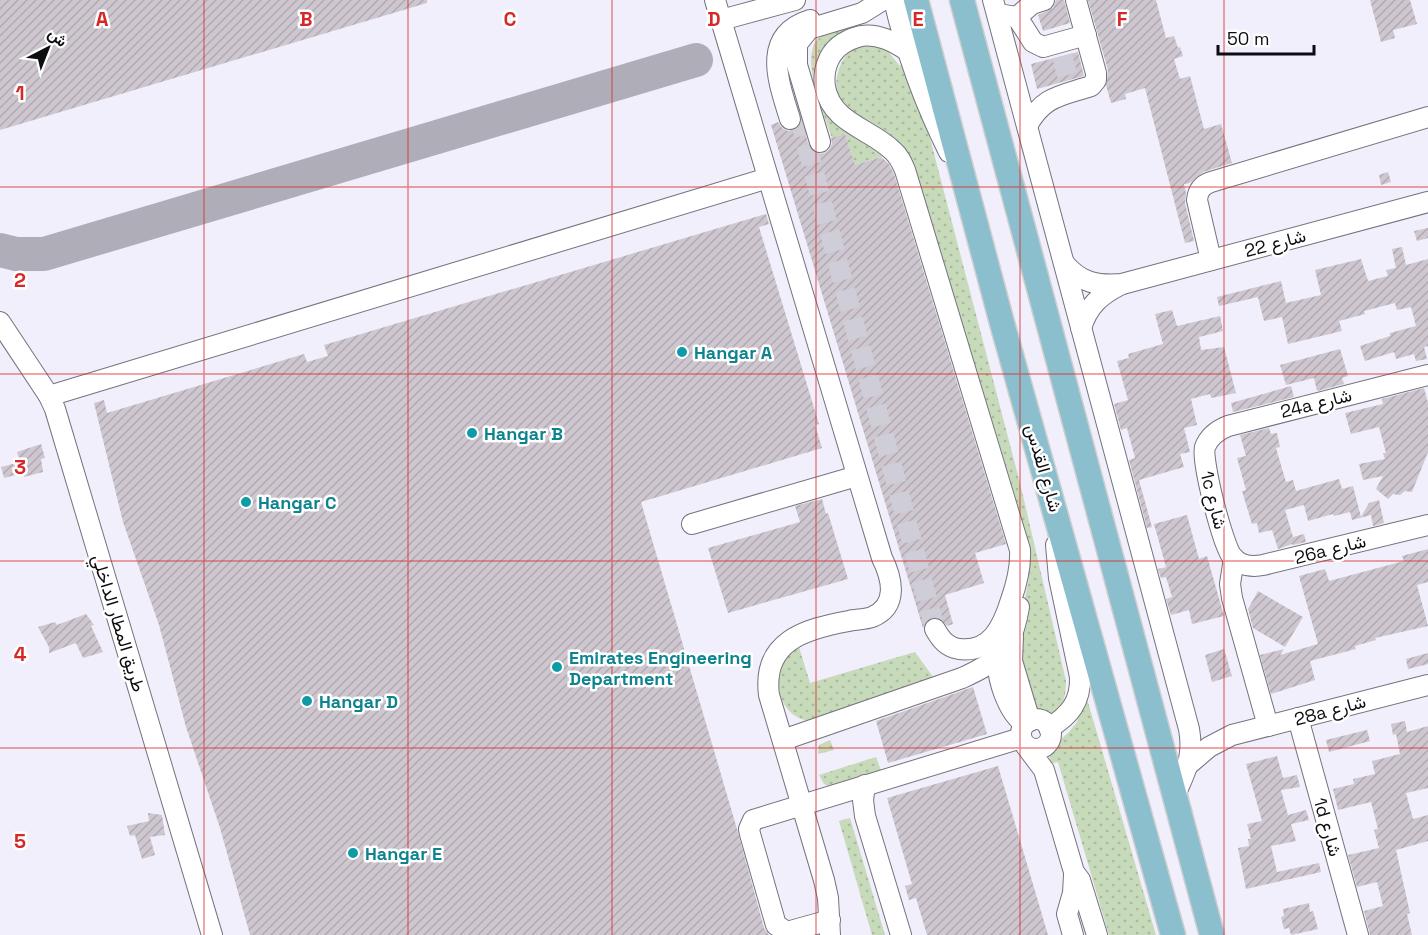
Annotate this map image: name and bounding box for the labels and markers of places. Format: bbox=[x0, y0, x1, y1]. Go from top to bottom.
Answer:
place label: Hangar A bbox=[694, 341, 773, 364]
marker: Hangar A bbox=[675, 345, 689, 359]
place label: Hangar B bbox=[484, 422, 563, 445]
marker: Hangar B bbox=[465, 426, 479, 440]
place label: Hangar C bbox=[258, 491, 336, 514]
marker: Hangar C bbox=[239, 495, 253, 509]
place label: Emirates Engineering Department bbox=[569, 646, 752, 690]
marker: Emirates Engineering Department bbox=[550, 660, 564, 674]
place label: Hangar D bbox=[319, 690, 398, 713]
marker: Hangar D bbox=[300, 694, 314, 708]
place label: Hangar E bbox=[365, 842, 442, 865]
marker: Hangar E bbox=[346, 846, 360, 860]

